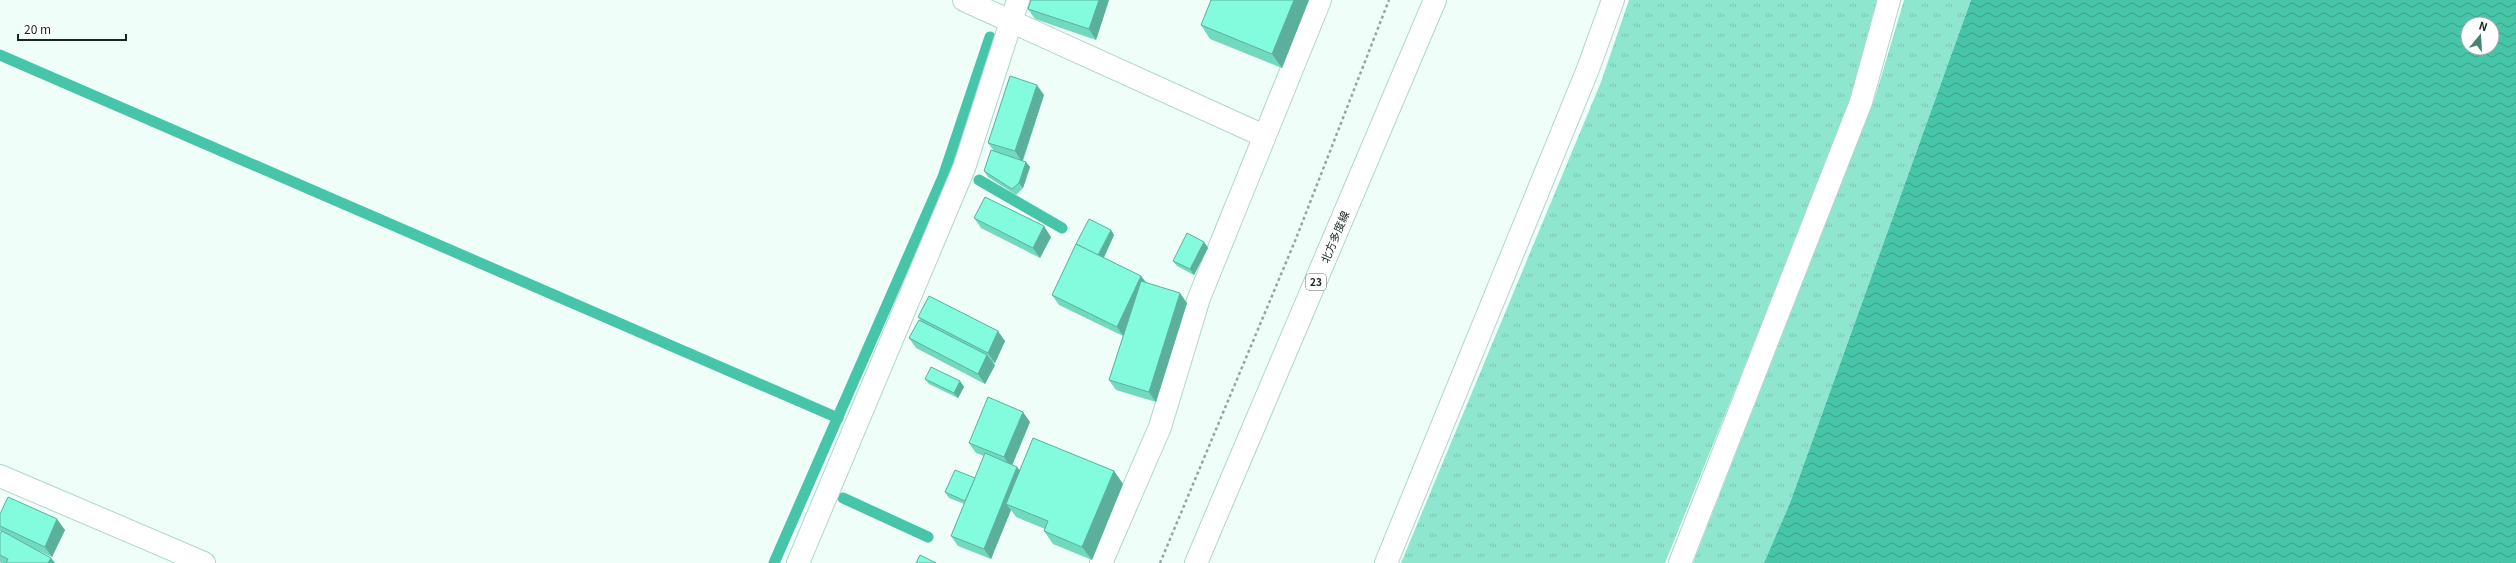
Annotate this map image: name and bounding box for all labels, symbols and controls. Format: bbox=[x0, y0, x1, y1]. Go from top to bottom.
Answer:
scale bar bbox=[18, 16, 126, 42]
north arrow bbox=[2460, 16, 2500, 56]
text: N bbox=[2477, 17, 2490, 34]
text: 20 m bbox=[24, 20, 51, 37]
street label: 北方多度線 bbox=[1316, 208, 1352, 265]
road number: 23 bbox=[1306, 274, 1326, 290]

